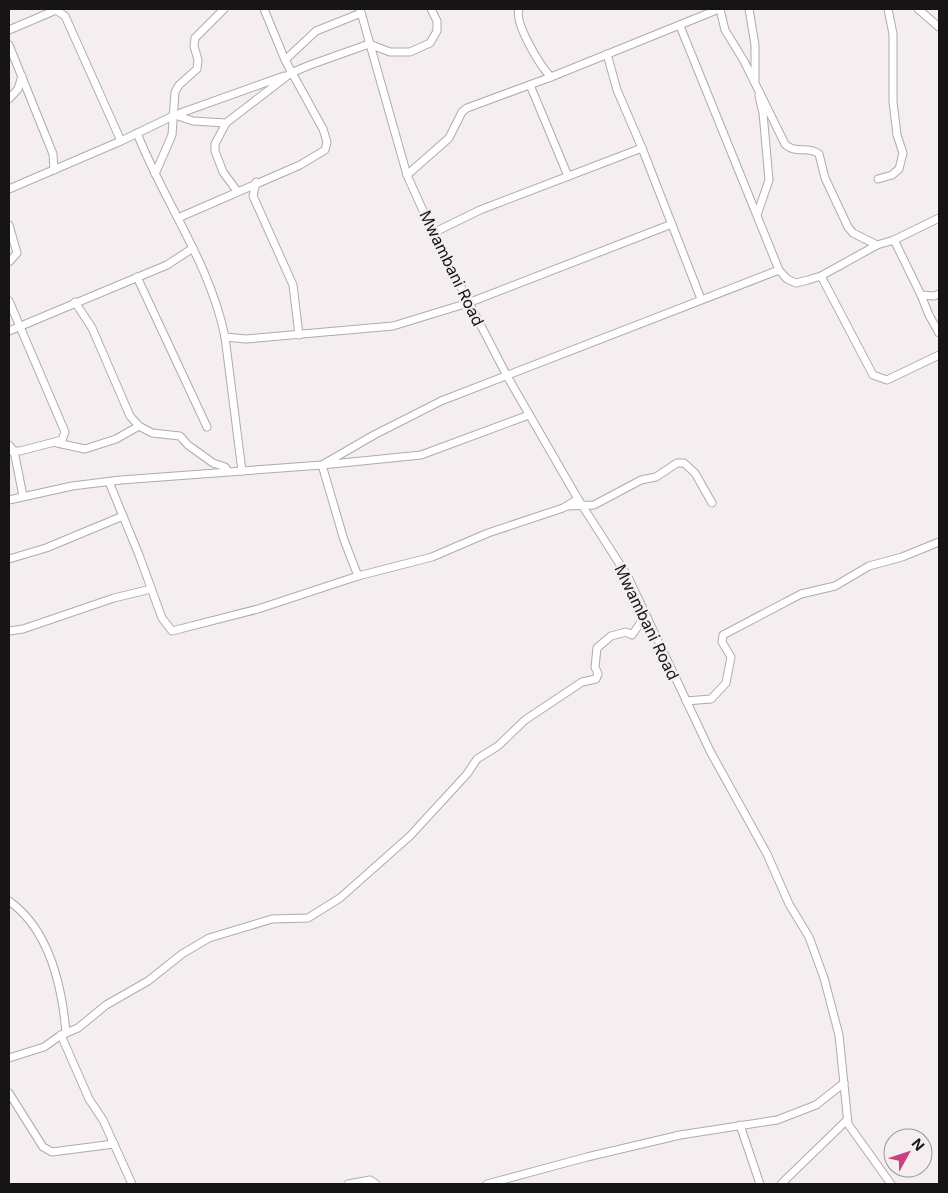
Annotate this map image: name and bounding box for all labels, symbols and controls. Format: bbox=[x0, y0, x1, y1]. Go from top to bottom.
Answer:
street label: Mwambani Road bbox=[415, 207, 489, 329]
street label: Mwambani Road bbox=[610, 561, 684, 683]
north arrow bbox=[883, 1128, 933, 1178]
text: N bbox=[908, 1135, 928, 1154]

